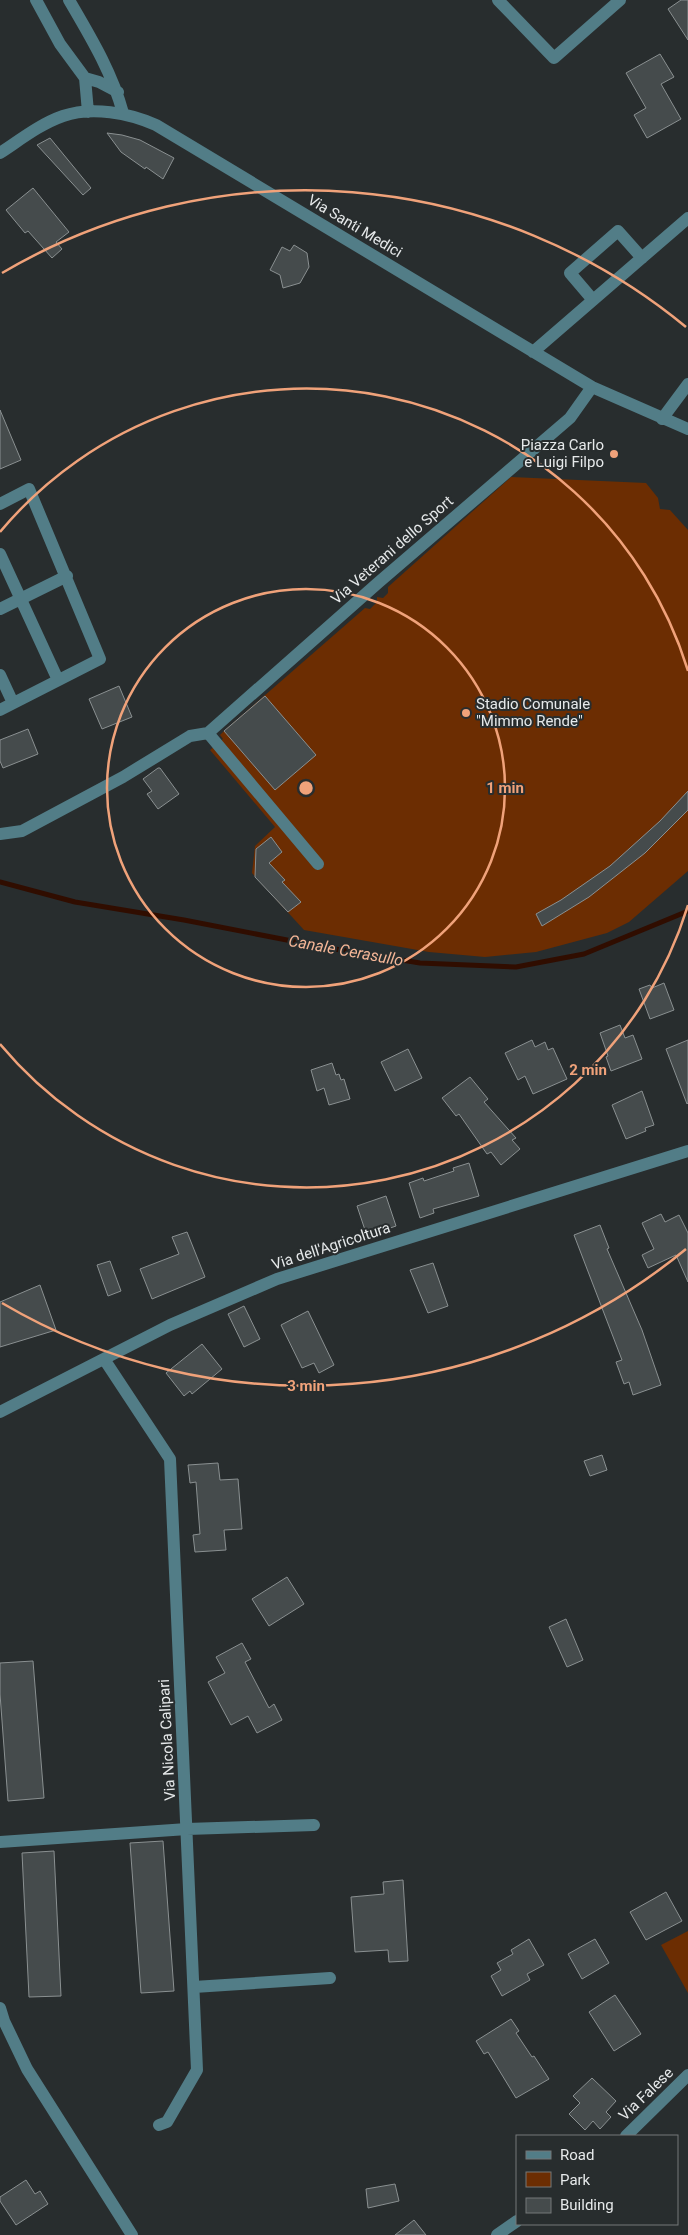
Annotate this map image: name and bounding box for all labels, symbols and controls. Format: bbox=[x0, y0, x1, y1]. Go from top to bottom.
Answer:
street label: Via Santi Medici bbox=[304, 191, 406, 261]
place label: Piazza Carlo e Luigi Filpo bbox=[521, 436, 604, 471]
marker: Piazza Carlo e Luigi Filpo bbox=[608, 448, 620, 460]
street label: Via Veterani dello Sport bbox=[327, 492, 457, 608]
place label: Stadio Comunale "Mimmo Rende" bbox=[476, 695, 590, 730]
marker: Stadio Comunale "Mimmo Rende" bbox=[460, 707, 472, 719]
centre of rings bbox=[297, 779, 315, 797]
text: 1 min bbox=[486, 779, 524, 797]
water label: Canale Cerasullo bbox=[287, 931, 405, 970]
text: 2 min bbox=[569, 1061, 607, 1079]
street label: Via dell'Agricoltura bbox=[269, 1218, 393, 1274]
text: 3 min bbox=[287, 1377, 325, 1395]
street label: Via Nicola Calipari bbox=[155, 1679, 179, 1801]
street label: Via Falese bbox=[615, 2064, 677, 2124]
legend bbox=[516, 2135, 678, 2225]
text: Road bbox=[560, 2146, 594, 2164]
text: Park bbox=[560, 2171, 591, 2189]
text: Building bbox=[560, 2196, 614, 2214]

